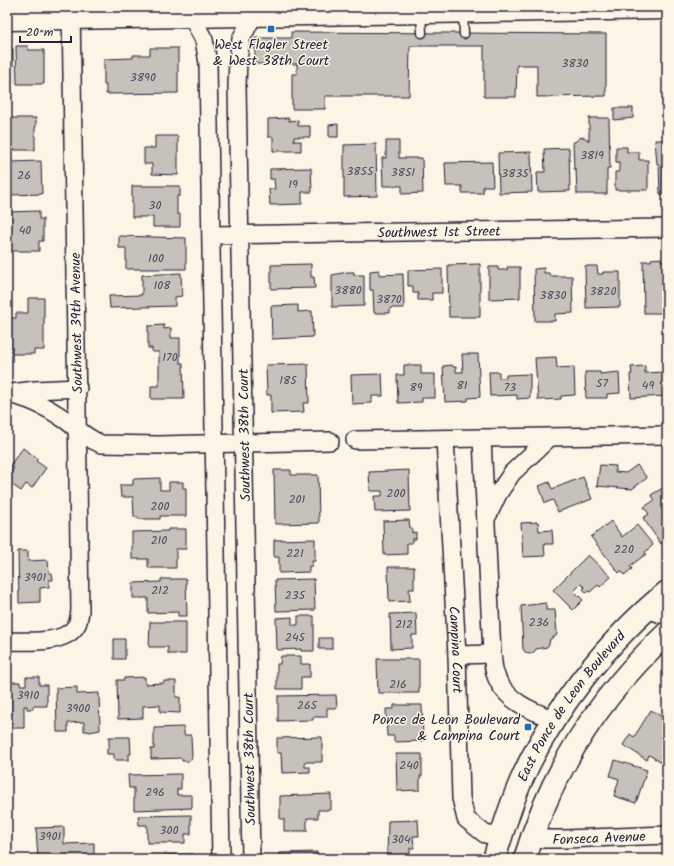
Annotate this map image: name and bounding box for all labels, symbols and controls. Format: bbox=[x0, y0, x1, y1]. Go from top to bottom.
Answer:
scale bar bbox=[20, 18, 71, 44]
text: 20 m bbox=[26, 23, 54, 42]
marker: West Flagler Street & West 38th Court bbox=[266, 24, 276, 34]
place label: West Flagler Street & West 38th Court bbox=[213, 34, 330, 72]
house number: 3830 bbox=[562, 54, 588, 73]
house number: 3890 bbox=[130, 68, 156, 87]
house number: 3819 bbox=[580, 146, 604, 165]
house number: 3855 bbox=[347, 162, 375, 181]
house number: 3851 bbox=[391, 163, 415, 182]
house number: 3835 bbox=[501, 164, 530, 183]
house number: 26 bbox=[17, 166, 31, 185]
house number: 19 bbox=[288, 175, 298, 194]
house number: 30 bbox=[149, 196, 161, 215]
house number: 40 bbox=[19, 221, 31, 240]
street label: Southwest 1st Street bbox=[377, 221, 501, 244]
house number: 100 bbox=[148, 249, 164, 268]
street label: Southwest 39th Avenue bbox=[65, 252, 89, 394]
house number: 108 bbox=[154, 276, 171, 295]
house number: 3880 bbox=[334, 281, 362, 300]
house number: 3820 bbox=[589, 282, 617, 301]
house number: 3830 bbox=[540, 286, 566, 305]
house number: 3870 bbox=[376, 290, 402, 309]
house number: 170 bbox=[162, 348, 178, 367]
street label: Southwest 38th Court bbox=[233, 368, 257, 501]
house number: 185 bbox=[279, 371, 298, 390]
house number: 57 bbox=[596, 374, 608, 393]
house number: 81 bbox=[457, 376, 468, 395]
house number: 49 bbox=[642, 376, 654, 395]
house number: 89 bbox=[409, 378, 423, 397]
house number: 73 bbox=[504, 378, 516, 397]
house number: 200 bbox=[387, 484, 405, 503]
house number: 201 bbox=[289, 490, 306, 509]
house number: 200 bbox=[151, 497, 169, 516]
house number: 210 bbox=[151, 531, 167, 550]
house number: 220 bbox=[614, 540, 634, 559]
house number: 221 bbox=[286, 544, 304, 563]
house number: 3901 bbox=[24, 568, 46, 587]
house number: 212 bbox=[151, 581, 169, 600]
house number: 235 bbox=[285, 586, 307, 605]
street label: Campina Court bbox=[442, 606, 468, 694]
house number: 236 bbox=[529, 613, 549, 632]
house number: 212 bbox=[395, 615, 413, 634]
street label: East Ponce de Leon Boulevard bbox=[512, 625, 632, 785]
house number: 245 bbox=[285, 628, 307, 647]
house number: 216 bbox=[389, 675, 407, 694]
house number: 3910 bbox=[17, 686, 39, 705]
street label: Southwest 38th Court bbox=[238, 692, 262, 825]
house number: 265 bbox=[297, 696, 319, 715]
house number: 3900 bbox=[66, 699, 90, 718]
place label: Ponce de Leon Boulevard & Campina Court bbox=[372, 709, 521, 747]
marker: Ponce de Leon Boulevard & Campina Court bbox=[523, 722, 533, 732]
house number: 240 bbox=[399, 756, 419, 775]
house number: 296 bbox=[145, 783, 165, 802]
house number: 300 bbox=[160, 821, 178, 840]
street label: Fonseca Avenue bbox=[552, 826, 647, 851]
house number: 3901 bbox=[39, 827, 61, 846]
house number: 304 bbox=[391, 830, 411, 849]

